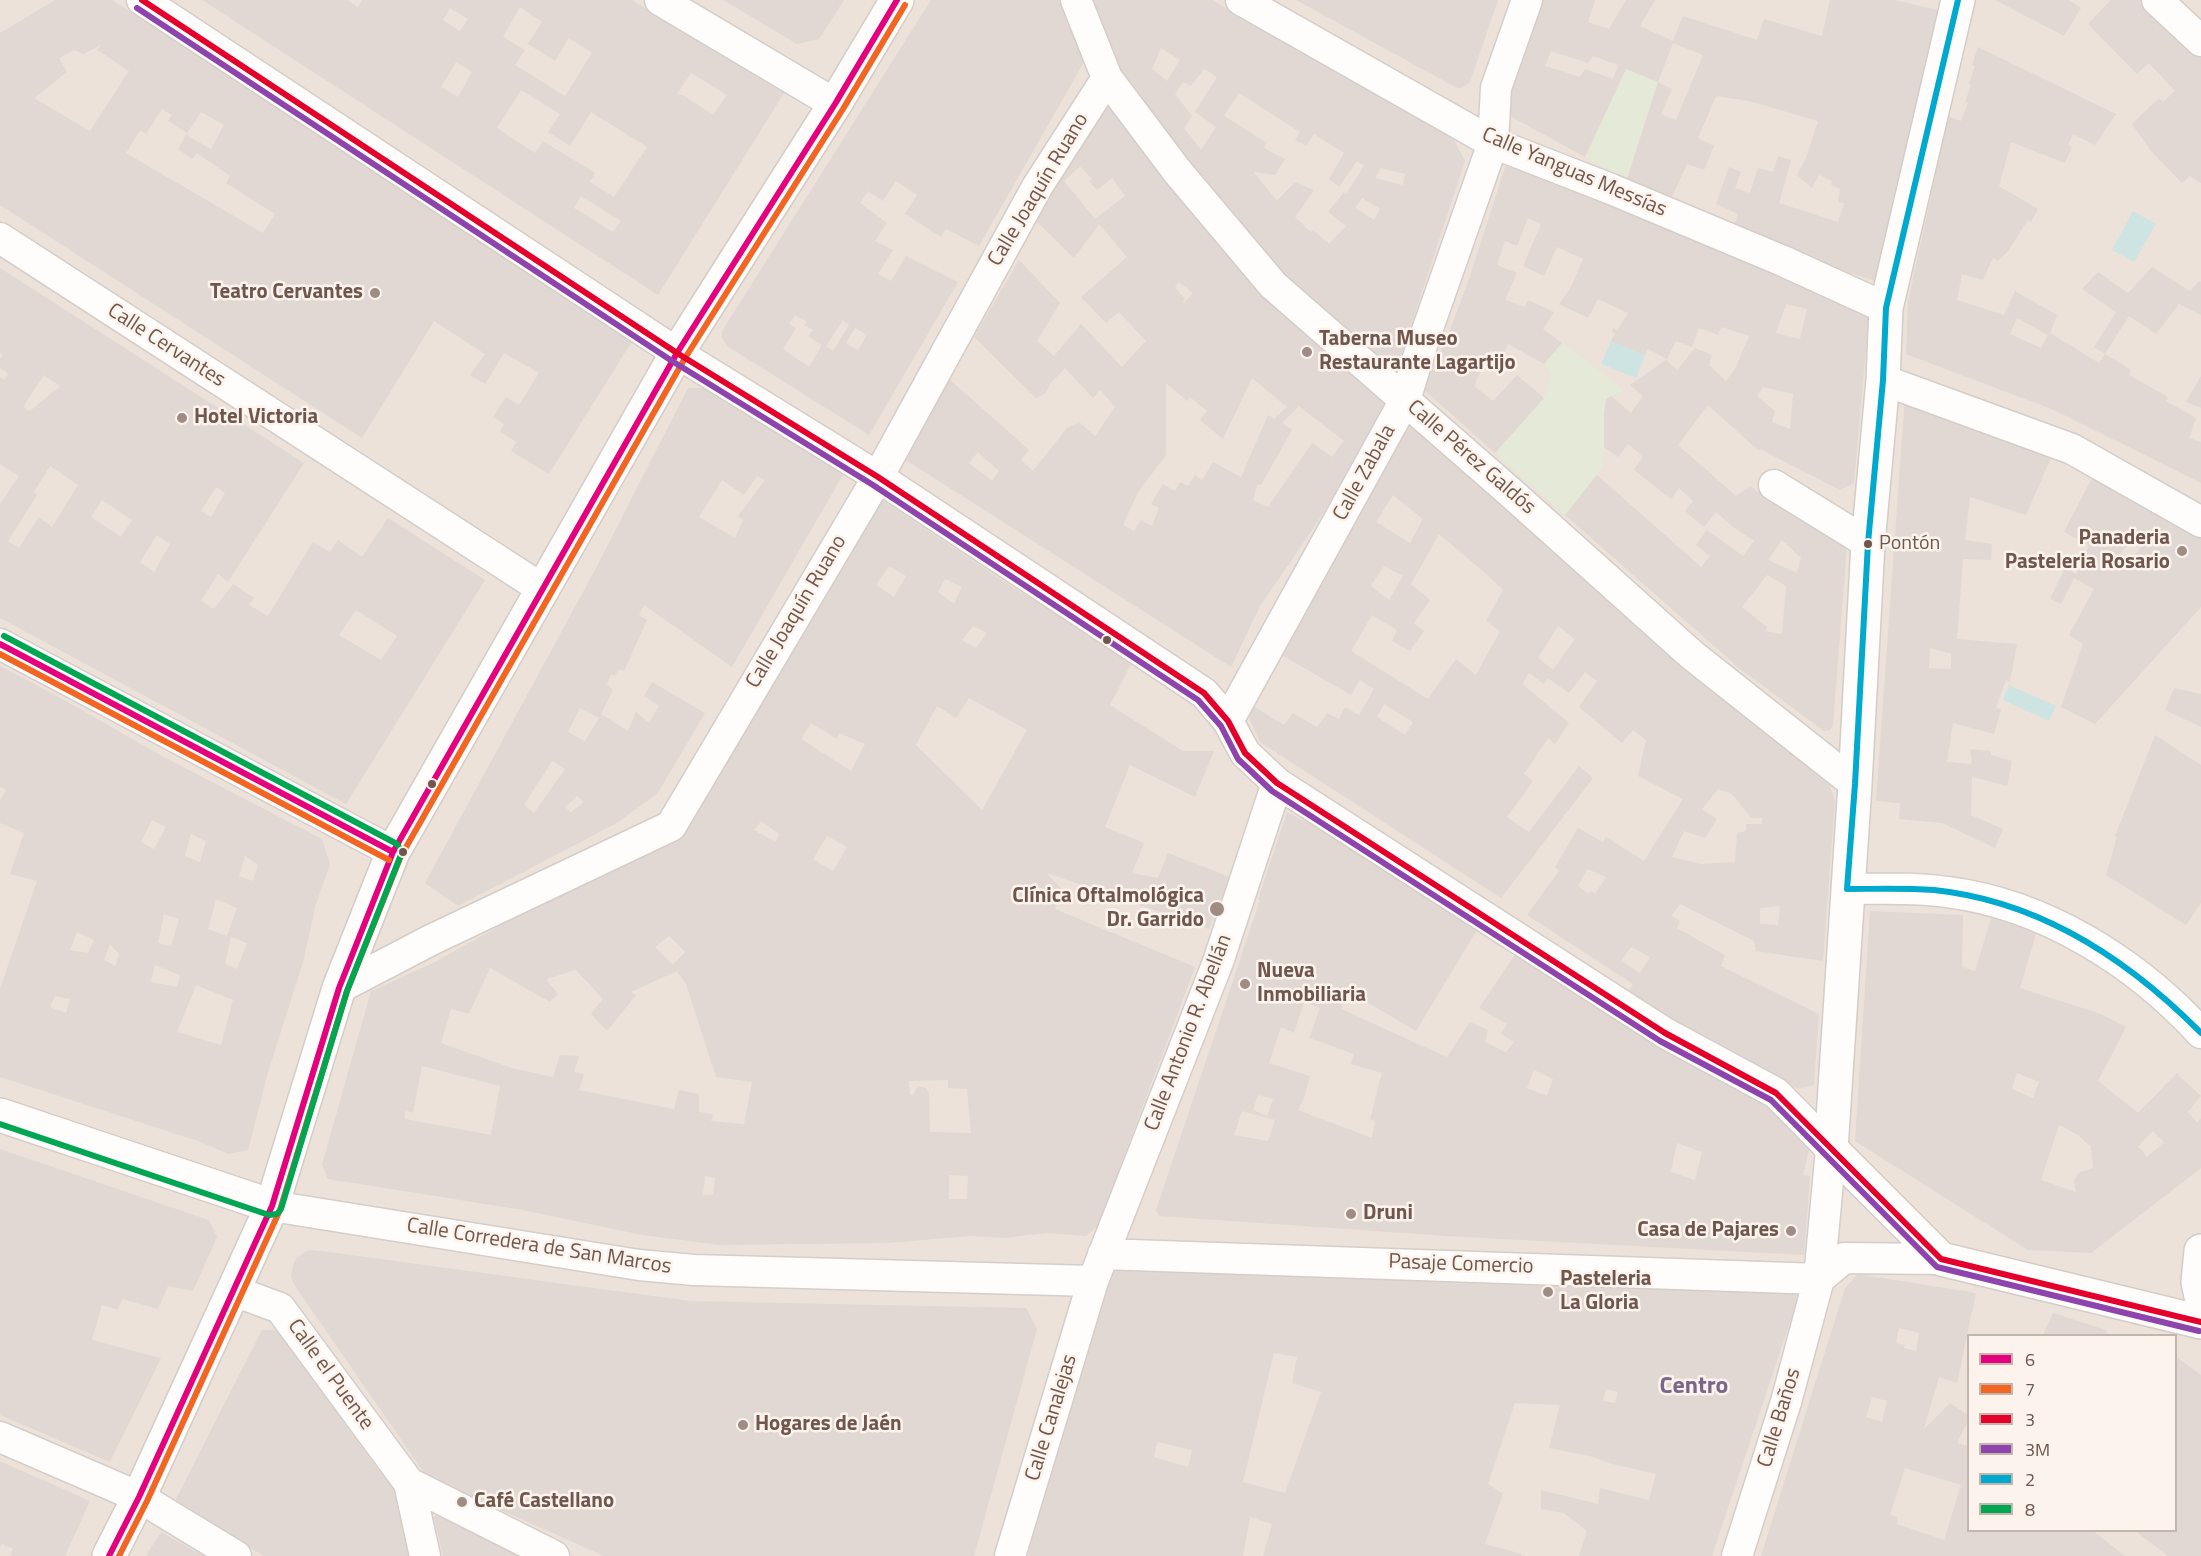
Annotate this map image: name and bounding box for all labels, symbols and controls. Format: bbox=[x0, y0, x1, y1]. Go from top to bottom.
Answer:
street label: Calle Joaquín Ruano bbox=[983, 109, 1095, 271]
street label: Calle Yanguas Messías bbox=[1478, 123, 1670, 223]
place label: Teatro Cervantes bbox=[210, 280, 363, 306]
marker: Teatro Cervantes bbox=[368, 286, 382, 300]
street label: Calle Cervantes bbox=[102, 299, 230, 393]
place label: Taberna Museo Restaurante Lagartijo bbox=[1319, 327, 1516, 377]
marker: Taberna Museo Restaurante Lagartijo bbox=[1300, 345, 1314, 359]
street label: Calle Pérez Galdós bbox=[1402, 395, 1540, 521]
place label: Hotel Victoria bbox=[194, 405, 318, 431]
marker: Hotel Victoria bbox=[175, 411, 189, 425]
street label: Calle Zabala bbox=[1328, 421, 1402, 525]
place label: Panaderia Pasteleria Rosario bbox=[2005, 526, 2170, 576]
street label: Calle Joaquín Ruano bbox=[741, 531, 853, 693]
place label: Pontón bbox=[1879, 532, 1940, 556]
marker: Pontón bbox=[1862, 538, 1874, 550]
marker: Panaderia Pasteleria Rosario bbox=[2175, 544, 2189, 558]
unlabelled marker bbox=[1101, 634, 1113, 646]
unlabelled marker bbox=[426, 778, 438, 790]
unlabelled marker bbox=[397, 846, 409, 858]
place label: Clínica Oftalmológica Dr. Garrido bbox=[1012, 884, 1204, 934]
marker: Clínica Oftalmológica Dr. Garrido bbox=[1208, 900, 1226, 918]
street label: Calle Antonio R. Abellán bbox=[1140, 931, 1238, 1135]
place label: Nueva Inmobiliaria bbox=[1257, 959, 1366, 1009]
marker: Nueva Inmobiliaria bbox=[1238, 977, 1252, 991]
place label: Druni bbox=[1363, 1201, 1413, 1227]
marker: Druni bbox=[1344, 1207, 1358, 1221]
street label: Calle Corredera de San Marcos bbox=[405, 1214, 673, 1280]
place label: Casa de Pajares bbox=[1637, 1218, 1779, 1244]
marker: Casa de Pajares bbox=[1784, 1224, 1798, 1238]
street label: Pasaje Comercio bbox=[1388, 1250, 1534, 1280]
place label: Pasteleria La Gloria bbox=[1560, 1267, 1652, 1317]
marker: Pasteleria La Gloria bbox=[1541, 1285, 1555, 1299]
street label: Calle el Puente bbox=[281, 1315, 379, 1435]
legend bbox=[1967, 1334, 2177, 1532]
text: 6 bbox=[2025, 1346, 2035, 1373]
street label: Calle Canalejas bbox=[1021, 1352, 1083, 1484]
street label: Calle Baños bbox=[1753, 1365, 1807, 1471]
district label: Centro bbox=[1660, 1373, 1728, 1401]
text: 7 bbox=[2025, 1376, 2035, 1403]
text: 3 bbox=[2025, 1406, 2035, 1433]
place label: Hogares de Jaén bbox=[755, 1412, 902, 1438]
marker: Hogares de Jaén bbox=[736, 1418, 750, 1432]
text: 3M bbox=[2025, 1436, 2050, 1463]
text: 2 bbox=[2025, 1466, 2035, 1493]
place label: Café Castellano bbox=[474, 1489, 614, 1515]
marker: Café Castellano bbox=[455, 1495, 469, 1509]
text: 8 bbox=[2025, 1496, 2035, 1523]

